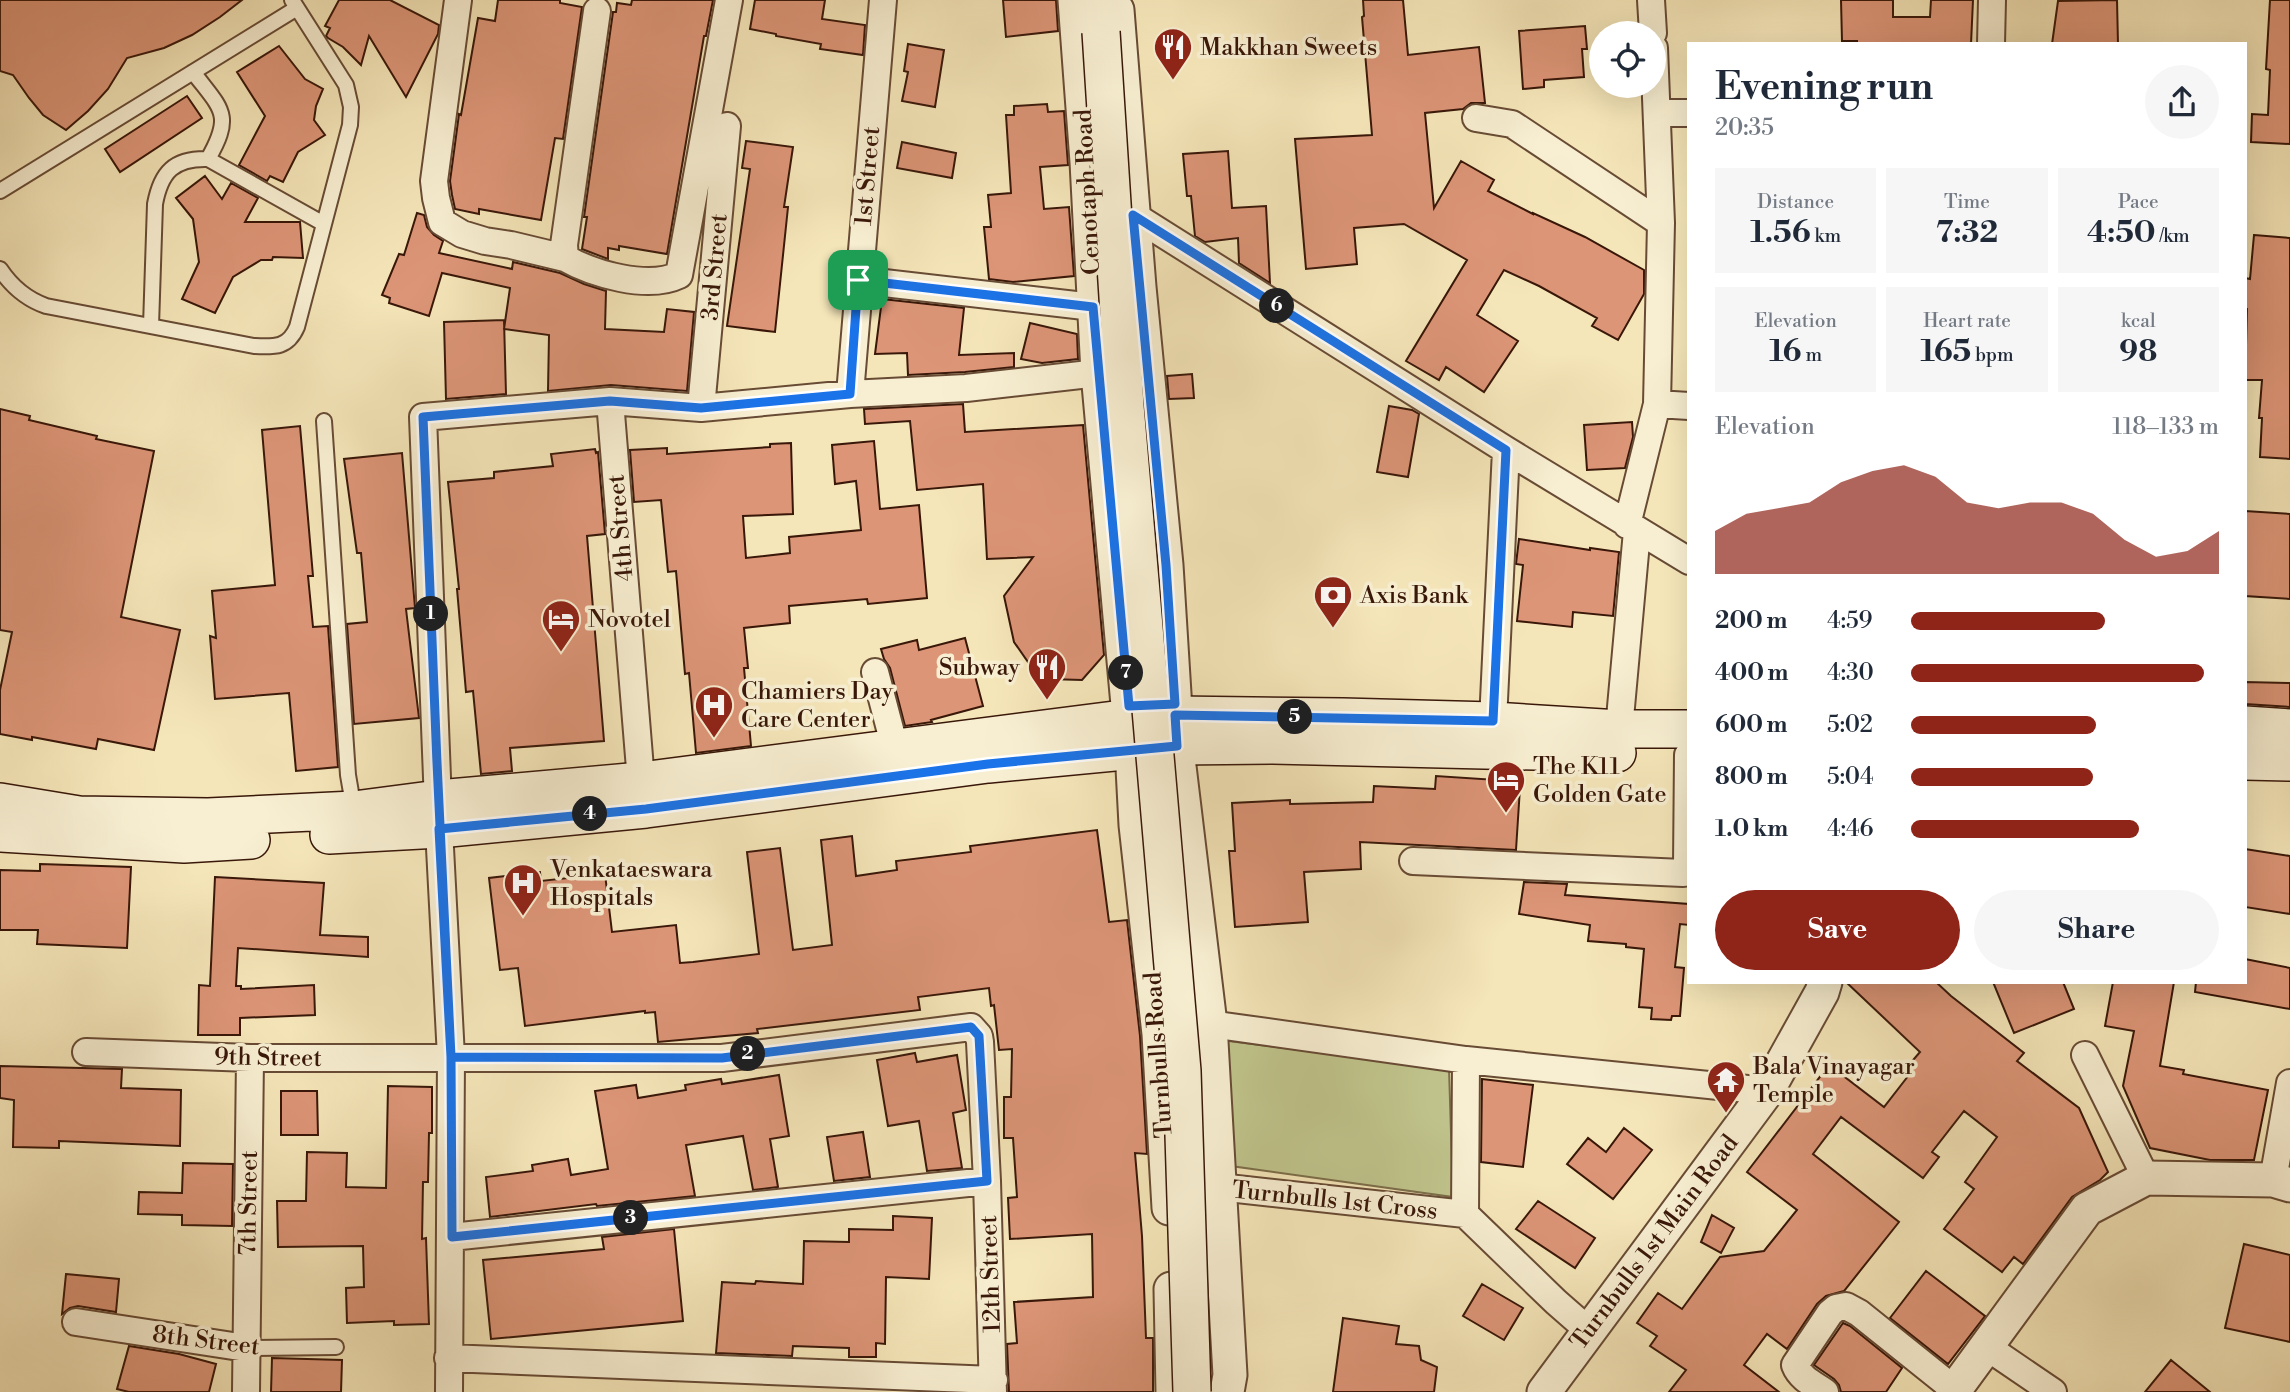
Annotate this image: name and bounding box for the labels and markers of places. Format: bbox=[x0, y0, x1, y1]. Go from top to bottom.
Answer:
restaurant icon: Makkhan Sweets bbox=[1152, 26, 1194, 81]
place label: Makkhan Sweets bbox=[1200, 33, 1377, 63]
pin bbox=[828, 250, 888, 310]
pin: 6 bbox=[1260, 288, 1294, 324]
bank icon: Axis Bank bbox=[1312, 574, 1354, 629]
place label: Axis Bank bbox=[1359, 581, 1469, 611]
pin: 1 bbox=[414, 596, 448, 632]
hotel icon: Novotel bbox=[540, 598, 582, 653]
place label: Novotel bbox=[588, 605, 671, 635]
restaurant icon: Subway bbox=[1026, 646, 1068, 701]
place label: Subway bbox=[939, 653, 1020, 683]
pin: 7 bbox=[1108, 656, 1144, 690]
place label: Chamiers Day Care Center bbox=[741, 677, 893, 735]
hospital icon: Chamiers Day Care Center bbox=[693, 684, 735, 739]
pin: 5 bbox=[1278, 700, 1312, 734]
place label: The K11 Golden Gate bbox=[1533, 752, 1667, 810]
hotel icon: The K11 Golden Gate bbox=[1485, 759, 1527, 814]
pin: 4 bbox=[572, 796, 608, 832]
place label: Venkataeswara Hospitals bbox=[549, 855, 713, 913]
hospital icon: Venkataeswara Hospitals bbox=[502, 862, 544, 917]
pin: 2 bbox=[730, 1036, 766, 1072]
place label: Bala Vinayagar Temple bbox=[1752, 1052, 1915, 1110]
temple icon: Bala Vinayagar Temple bbox=[1705, 1059, 1747, 1114]
pin: 3 bbox=[614, 1200, 648, 1236]

